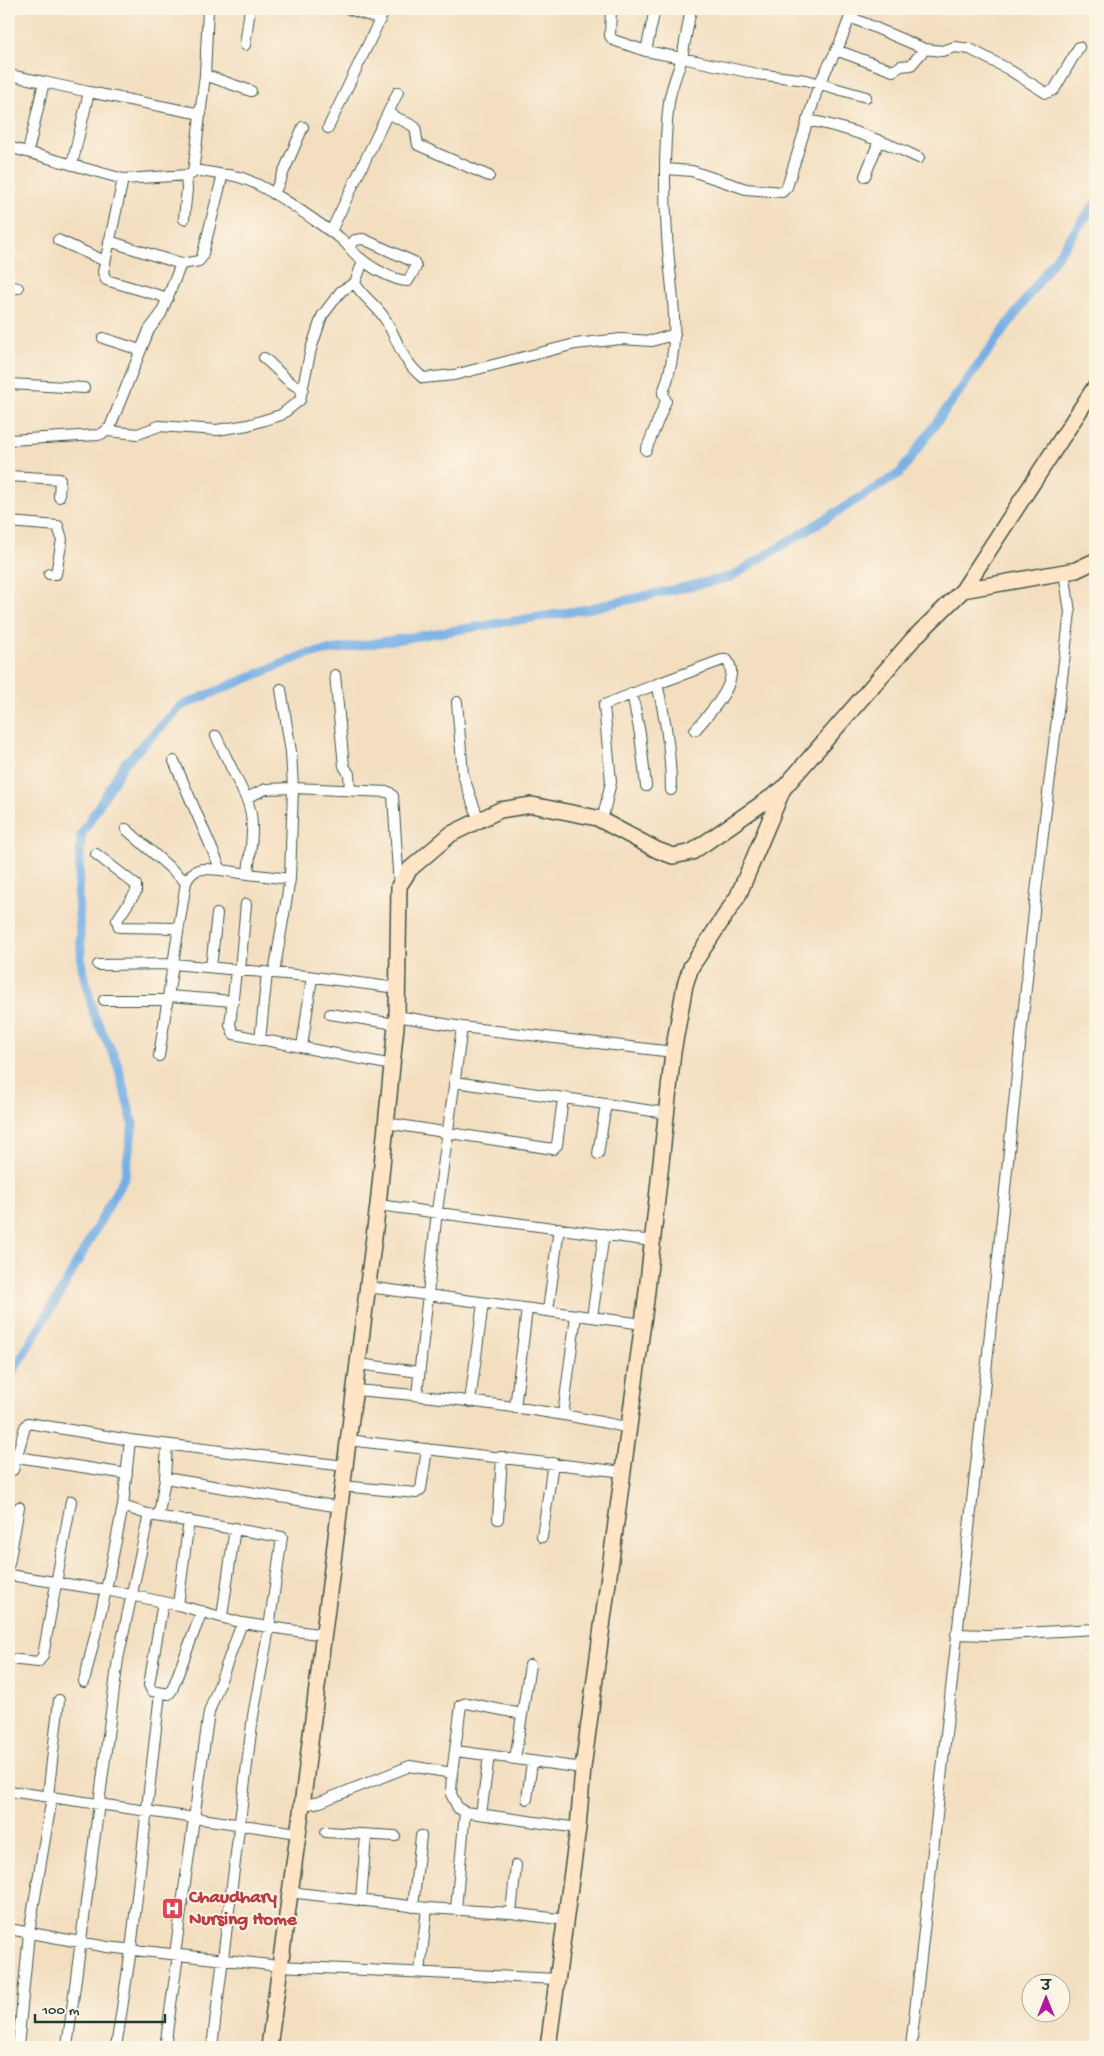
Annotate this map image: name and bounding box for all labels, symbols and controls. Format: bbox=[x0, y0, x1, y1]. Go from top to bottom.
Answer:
place label: Chaudhary Nursing Home bbox=[188, 1887, 298, 1932]
hospital icon: Chaudhary Nursing Home bbox=[161, 1897, 185, 1921]
north arrow bbox=[1022, 1974, 1072, 2024]
text: उ bbox=[1039, 1979, 1052, 1996]
scale bar bbox=[35, 1991, 165, 2023]
text: 100 m bbox=[41, 2002, 80, 2020]

